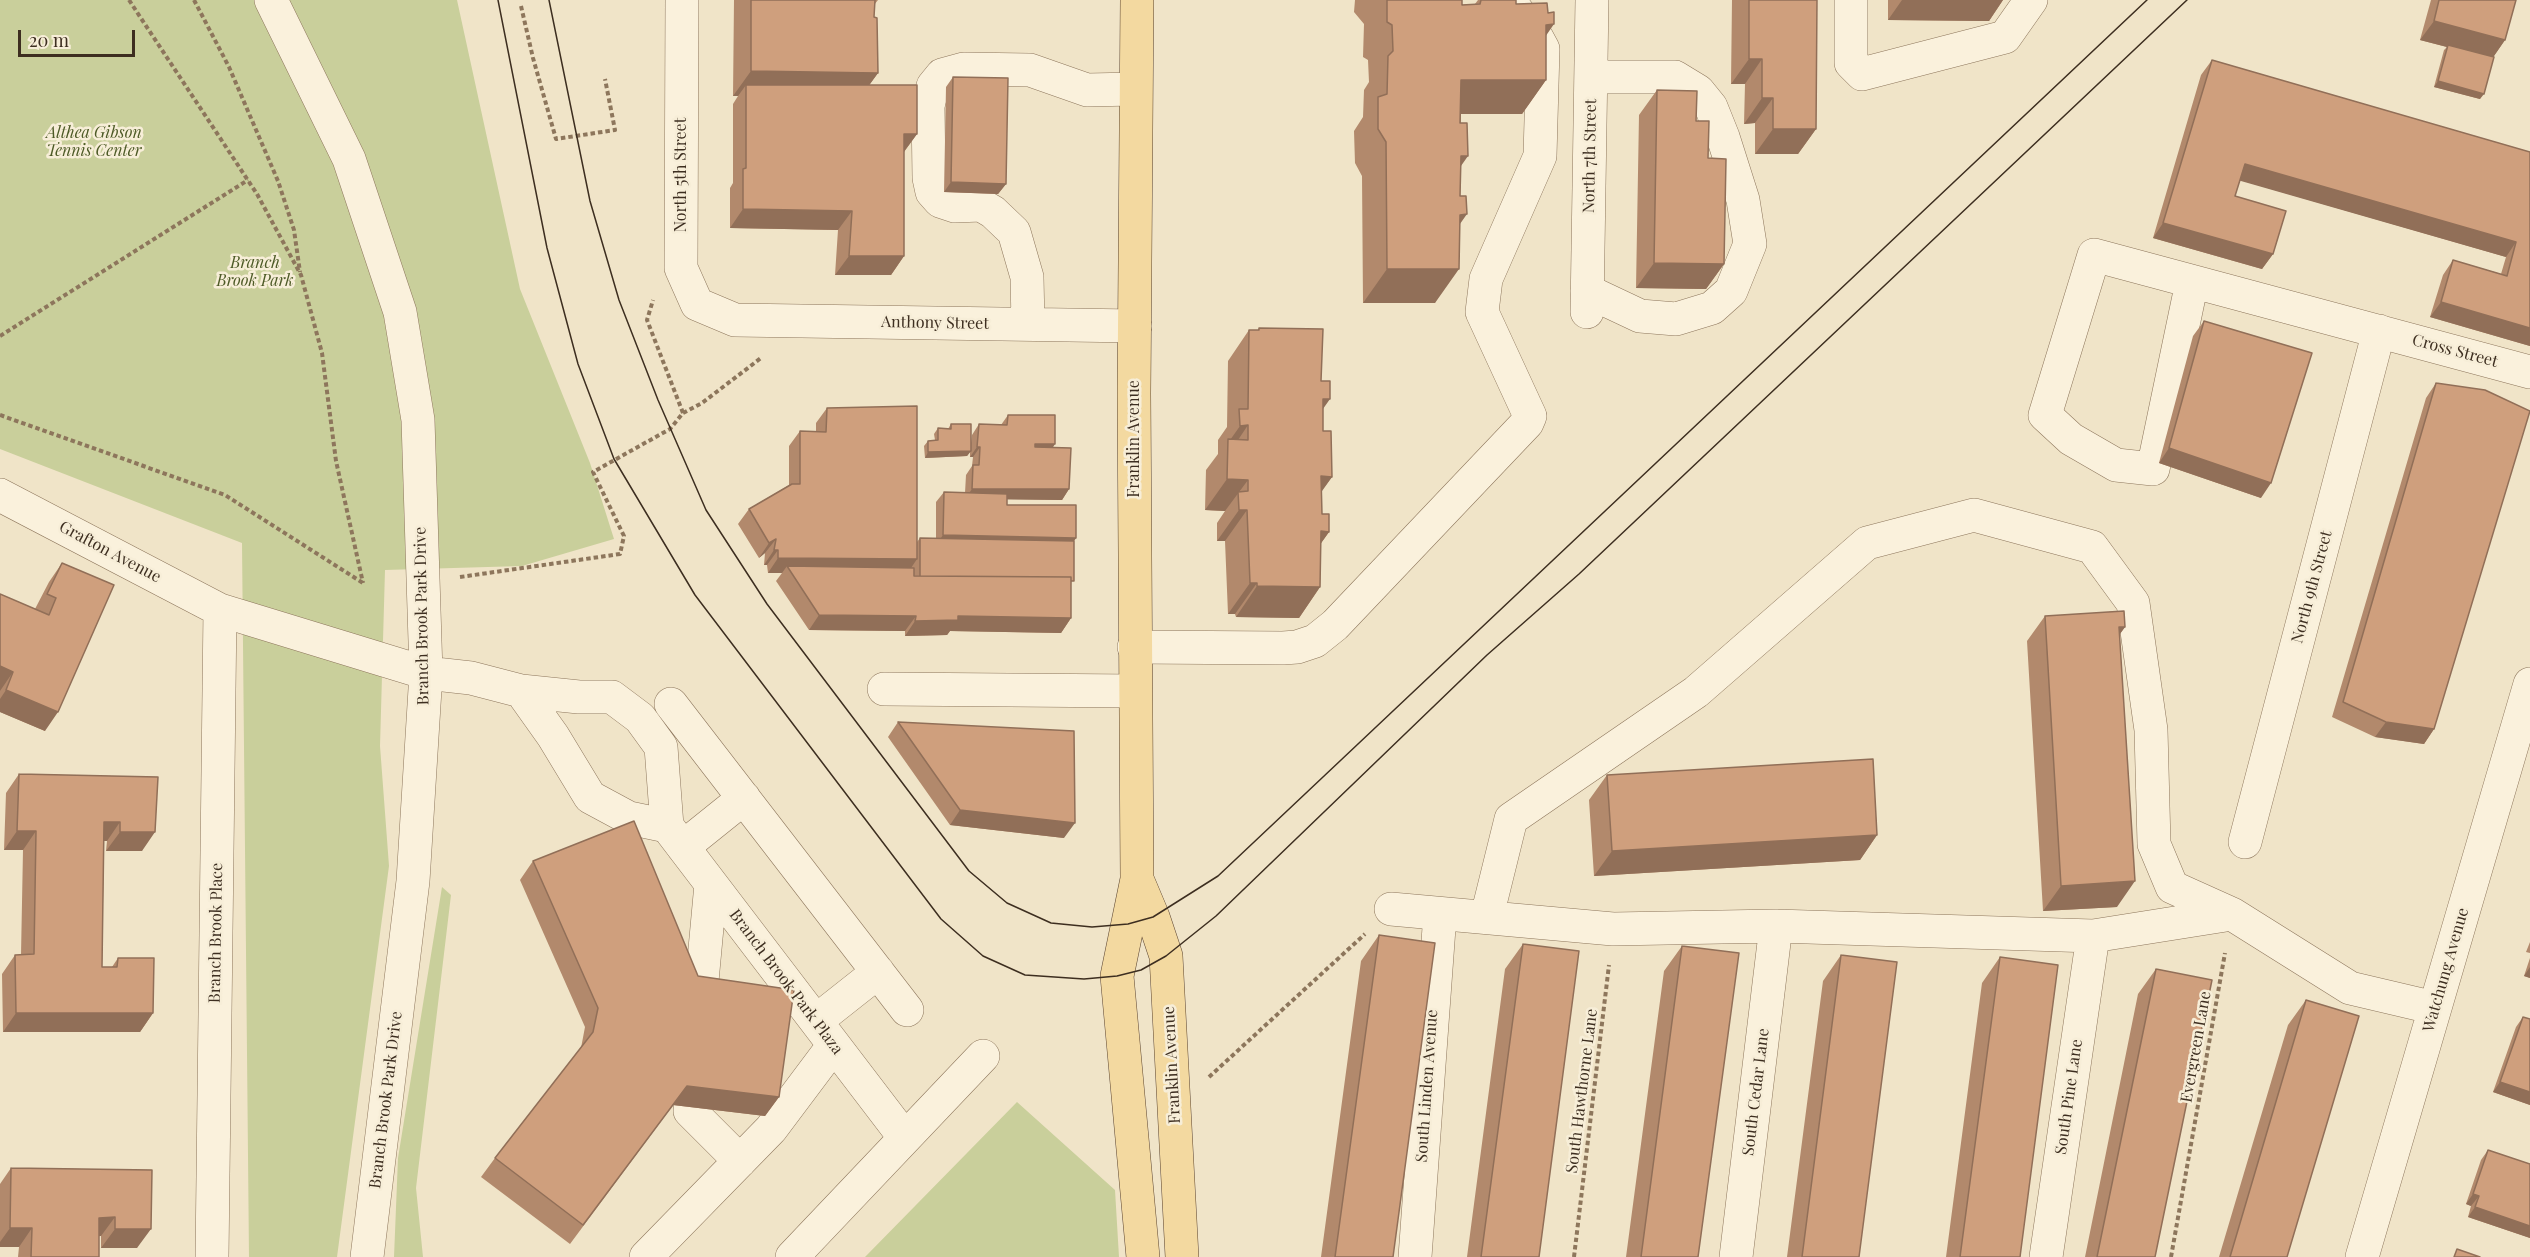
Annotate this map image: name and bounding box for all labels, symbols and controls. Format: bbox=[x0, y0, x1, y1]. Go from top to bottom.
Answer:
scale bar bbox=[21, 18, 138, 56]
text: 20 m bbox=[29, 28, 69, 52]
street label: North 7th Street bbox=[1579, 99, 1601, 213]
street label: North 5th Street bbox=[671, 118, 691, 232]
park label: Althea Gibson Tennis Center bbox=[46, 123, 142, 161]
park label: Branch Brook Park bbox=[216, 253, 294, 291]
street label: Anthony Street bbox=[881, 312, 989, 334]
street label: Cross Street bbox=[2410, 330, 2500, 372]
street label: Franklin Avenue bbox=[1124, 380, 1144, 498]
street label: Grafton Avenue bbox=[56, 517, 164, 587]
street label: Branch Brook Park Drive bbox=[411, 527, 433, 705]
street label: North 9th Street bbox=[2288, 528, 2336, 646]
street label: Branch Brook Place bbox=[205, 863, 227, 1003]
street label: Branch Brook Park Plaza bbox=[725, 906, 847, 1058]
street label: Watchung Avenue bbox=[2419, 906, 2473, 1034]
street label: Evergreen Lane bbox=[2177, 990, 2215, 1104]
street label: Franklin Avenue bbox=[1159, 1006, 1185, 1124]
street label: South Hawthorne Lane bbox=[1562, 1008, 1602, 1174]
street label: South Linden Avenue bbox=[1412, 1009, 1442, 1163]
street label: Branch Brook Park Drive bbox=[366, 1010, 406, 1190]
street label: South Cedar Lane bbox=[1739, 1027, 1773, 1157]
street label: South Pine Lane bbox=[2051, 1038, 2087, 1156]

